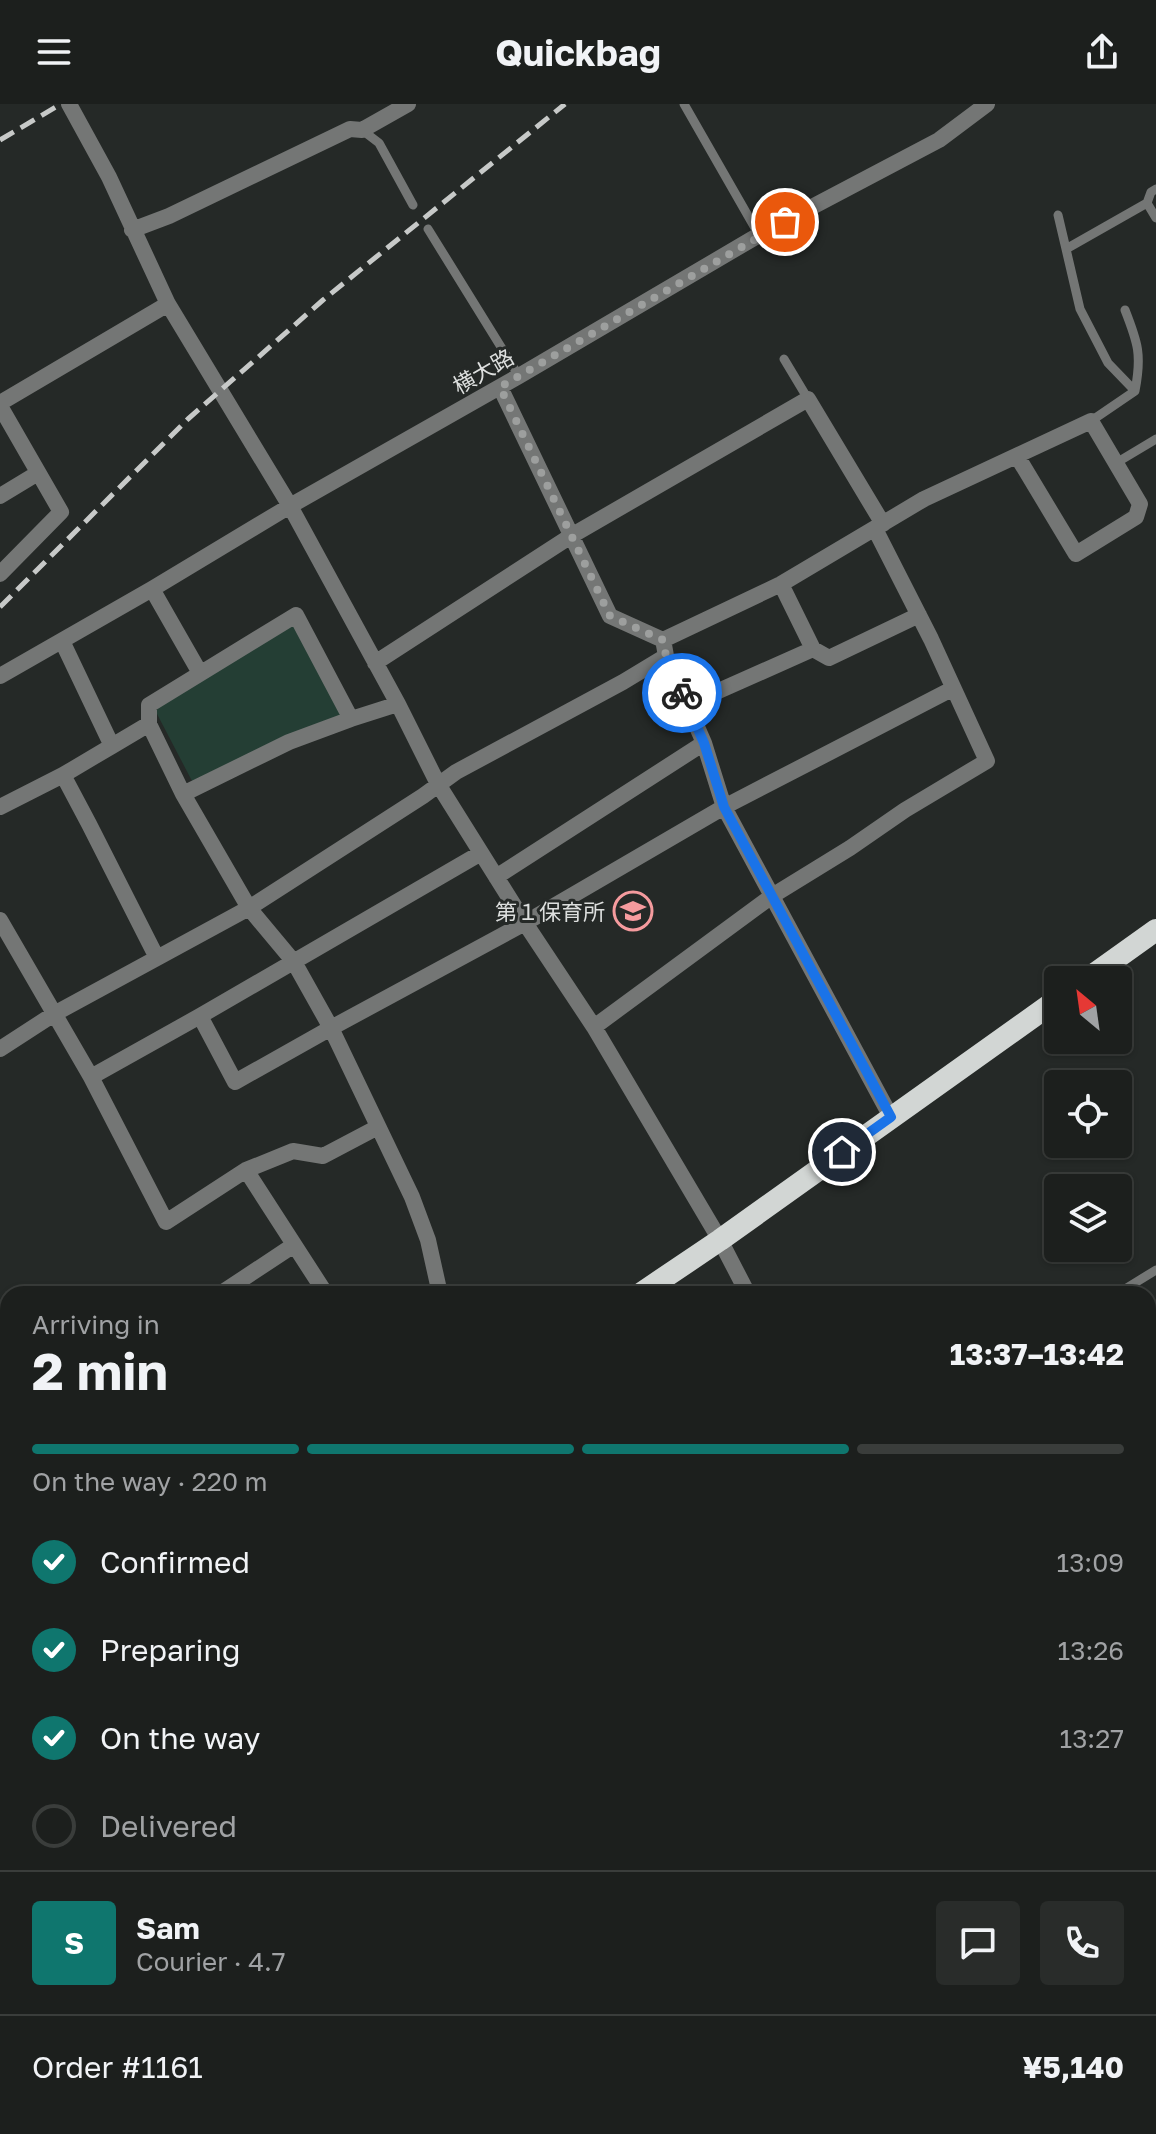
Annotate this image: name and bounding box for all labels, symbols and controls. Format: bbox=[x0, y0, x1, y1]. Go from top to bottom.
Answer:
icon: menu bbox=[32, 30, 76, 74]
icon: share bbox=[1080, 30, 1124, 74]
text: Quickbag bbox=[495, 31, 661, 74]
pin bbox=[751, 188, 819, 256]
icon: bag bbox=[763, 200, 807, 244]
street label: 横大路 bbox=[448, 343, 518, 399]
courier bbox=[642, 653, 722, 733]
icon: bike bbox=[660, 671, 704, 715]
school or university icon: 第１保育所 bbox=[612, 890, 654, 932]
place label: 第１保育所 bbox=[495, 898, 605, 925]
north arrow bbox=[1044, 966, 1132, 1054]
map controls bbox=[1044, 966, 1132, 1262]
button: locate bbox=[1044, 1070, 1132, 1158]
pin bbox=[808, 1118, 876, 1186]
icon: home bbox=[820, 1130, 864, 1174]
button: layers bbox=[1044, 1174, 1132, 1262]
text: Arriving in bbox=[32, 1309, 160, 1340]
text: 13:37–13:42 bbox=[950, 1336, 1124, 1372]
text: 2 min bbox=[32, 1339, 168, 1401]
text: On the way · 220 m bbox=[32, 1466, 268, 1497]
icon: check bbox=[32, 1540, 76, 1584]
text: Confirmed bbox=[100, 1544, 250, 1580]
text: 13:09 bbox=[1057, 1547, 1124, 1578]
icon: check bbox=[32, 1628, 76, 1672]
text: Preparing bbox=[100, 1632, 241, 1668]
text: 13:26 bbox=[1058, 1635, 1124, 1666]
icon: check bbox=[32, 1716, 76, 1760]
text: On the way bbox=[100, 1720, 260, 1756]
text: 13:27 bbox=[1060, 1723, 1124, 1754]
text: Delivered bbox=[100, 1808, 237, 1844]
button: chat bbox=[936, 1901, 1020, 1985]
button: phone bbox=[1040, 1901, 1124, 1985]
text: Sam bbox=[136, 1910, 200, 1946]
text: S bbox=[64, 1925, 84, 1961]
text: Courier · 4.7 bbox=[136, 1946, 286, 1977]
text: Order #1161 bbox=[32, 2049, 203, 2085]
text: ¥5,140 bbox=[1023, 2049, 1124, 2085]

